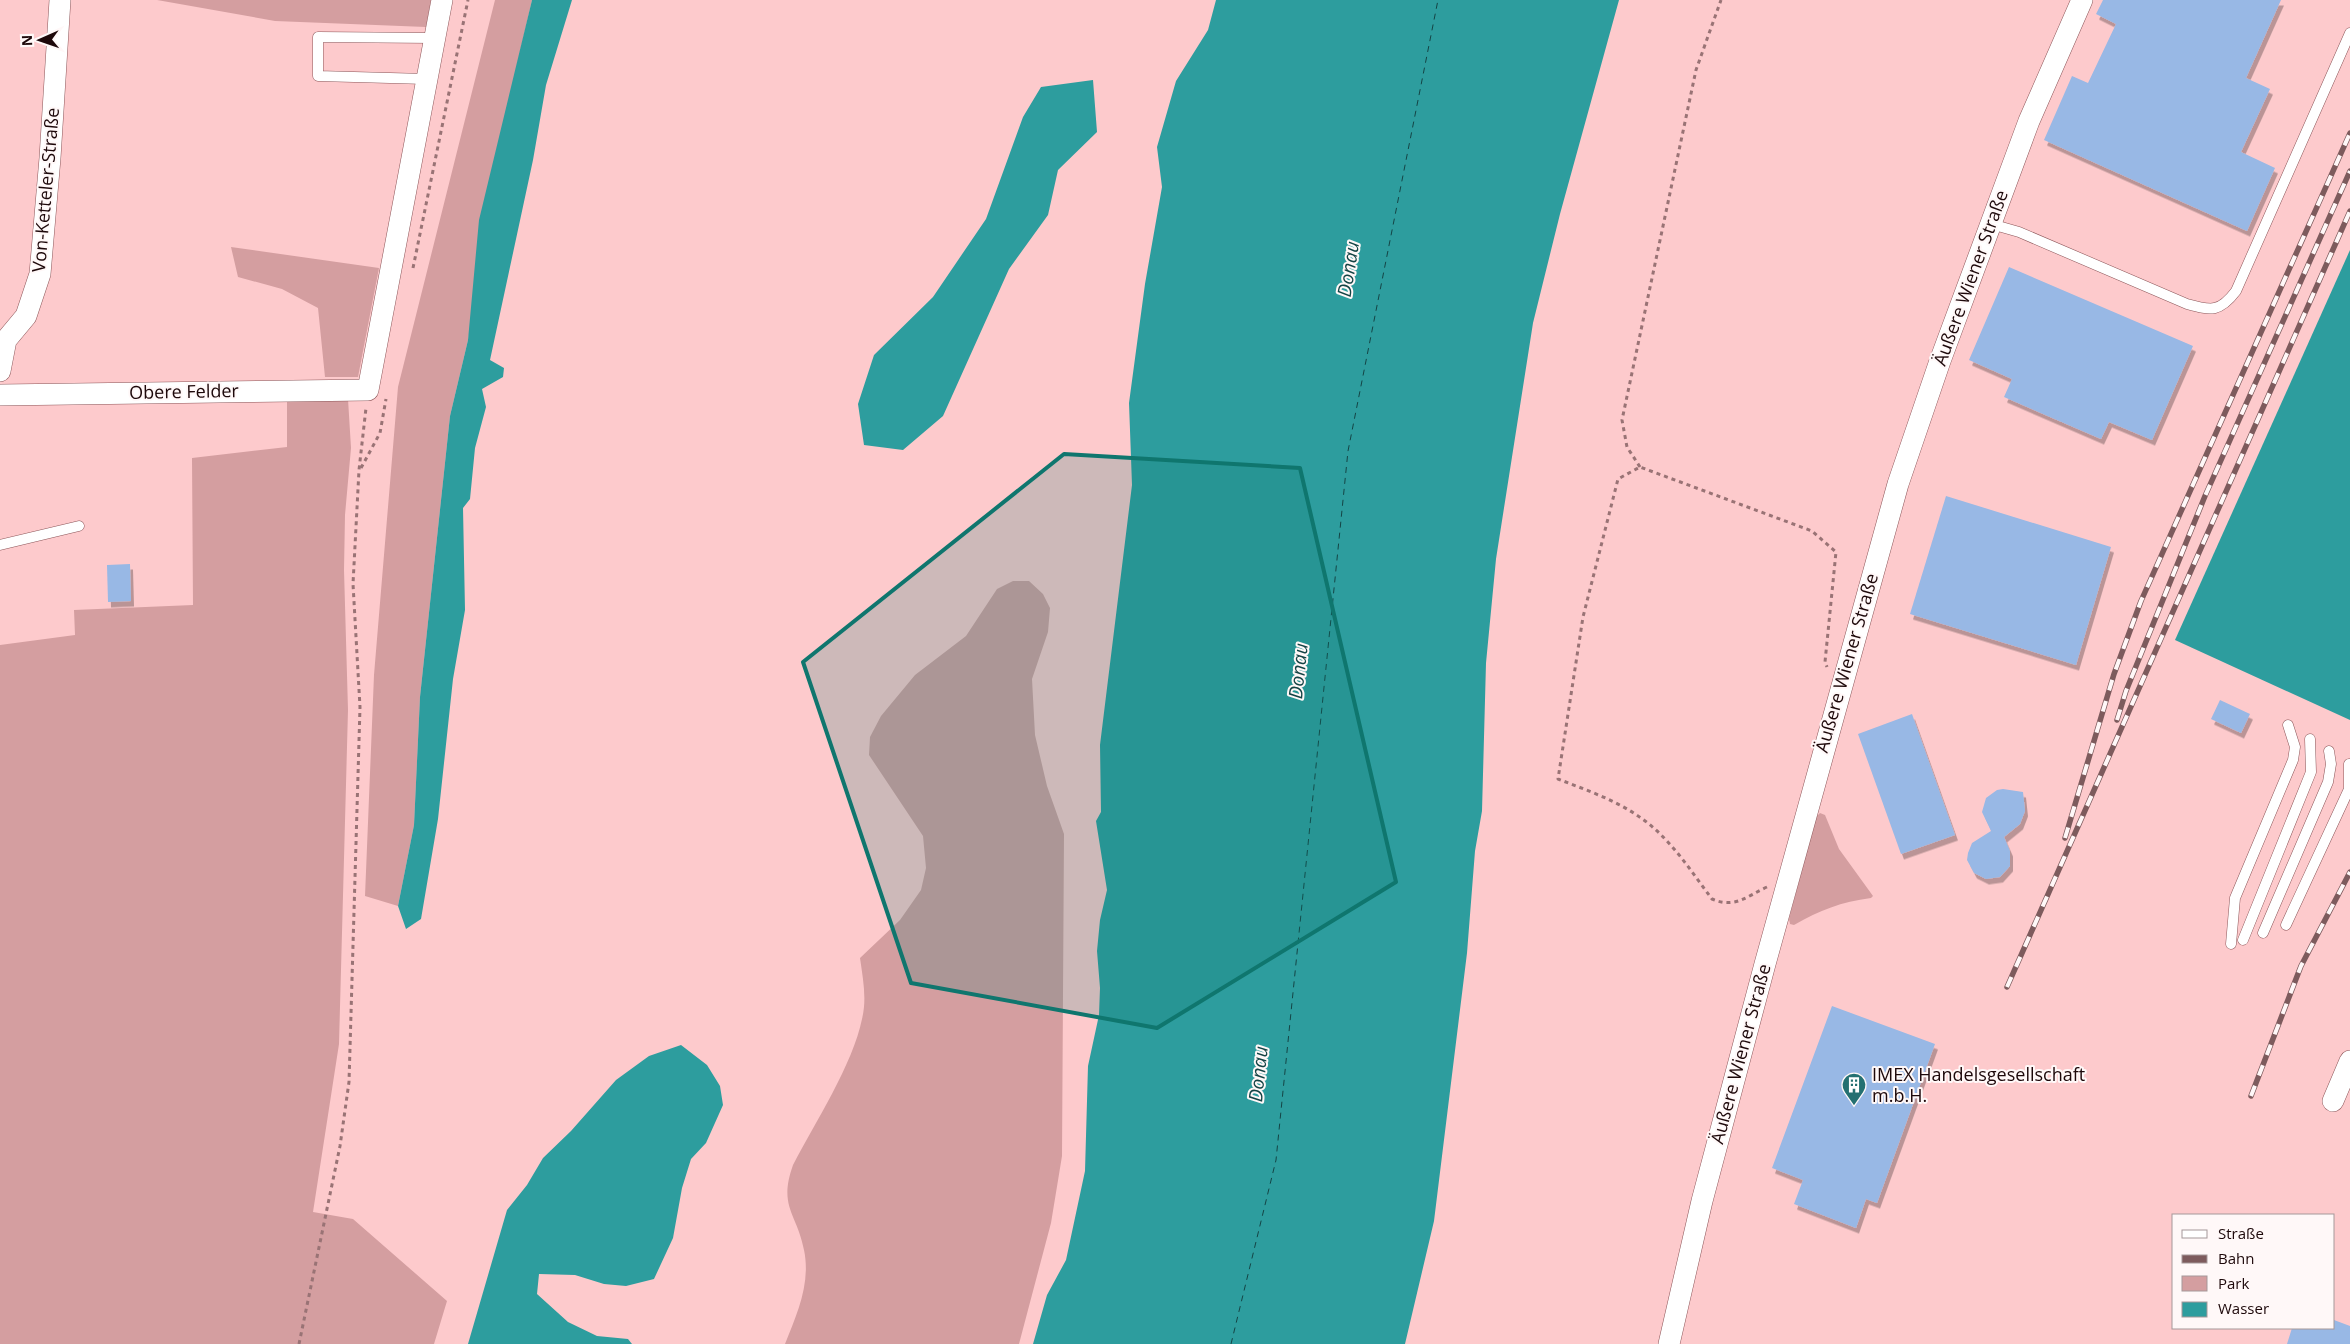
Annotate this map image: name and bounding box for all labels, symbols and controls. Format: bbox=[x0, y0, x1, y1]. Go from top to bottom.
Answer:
north arrow bbox=[15, 15, 65, 65]
text: N bbox=[17, 34, 36, 46]
street label: Von-Ketteler-Straße bbox=[26, 107, 64, 273]
street label: Äußere Wiener Straße bbox=[1927, 186, 2013, 369]
water label: Donau bbox=[1331, 239, 1365, 299]
street label: Obere Felder bbox=[129, 378, 240, 404]
street label: Äußere Wiener Straße bbox=[1809, 570, 1883, 755]
water label: Donau bbox=[1282, 642, 1314, 700]
street label: Äußere Wiener Straße bbox=[1704, 961, 1776, 1146]
water label: Donau bbox=[1242, 1045, 1274, 1103]
place label: IMEX Handelsgesellschaft m.b.H. bbox=[1872, 1062, 2085, 1107]
building icon: IMEX Handelsgesellschaft m.b.H. bbox=[1841, 1072, 1867, 1106]
legend bbox=[2172, 1214, 2335, 1329]
text: Straße bbox=[2218, 1223, 2264, 1243]
text: Bahn bbox=[2218, 1248, 2254, 1268]
text: Park bbox=[2218, 1273, 2249, 1293]
text: Wasser bbox=[2218, 1298, 2269, 1318]

